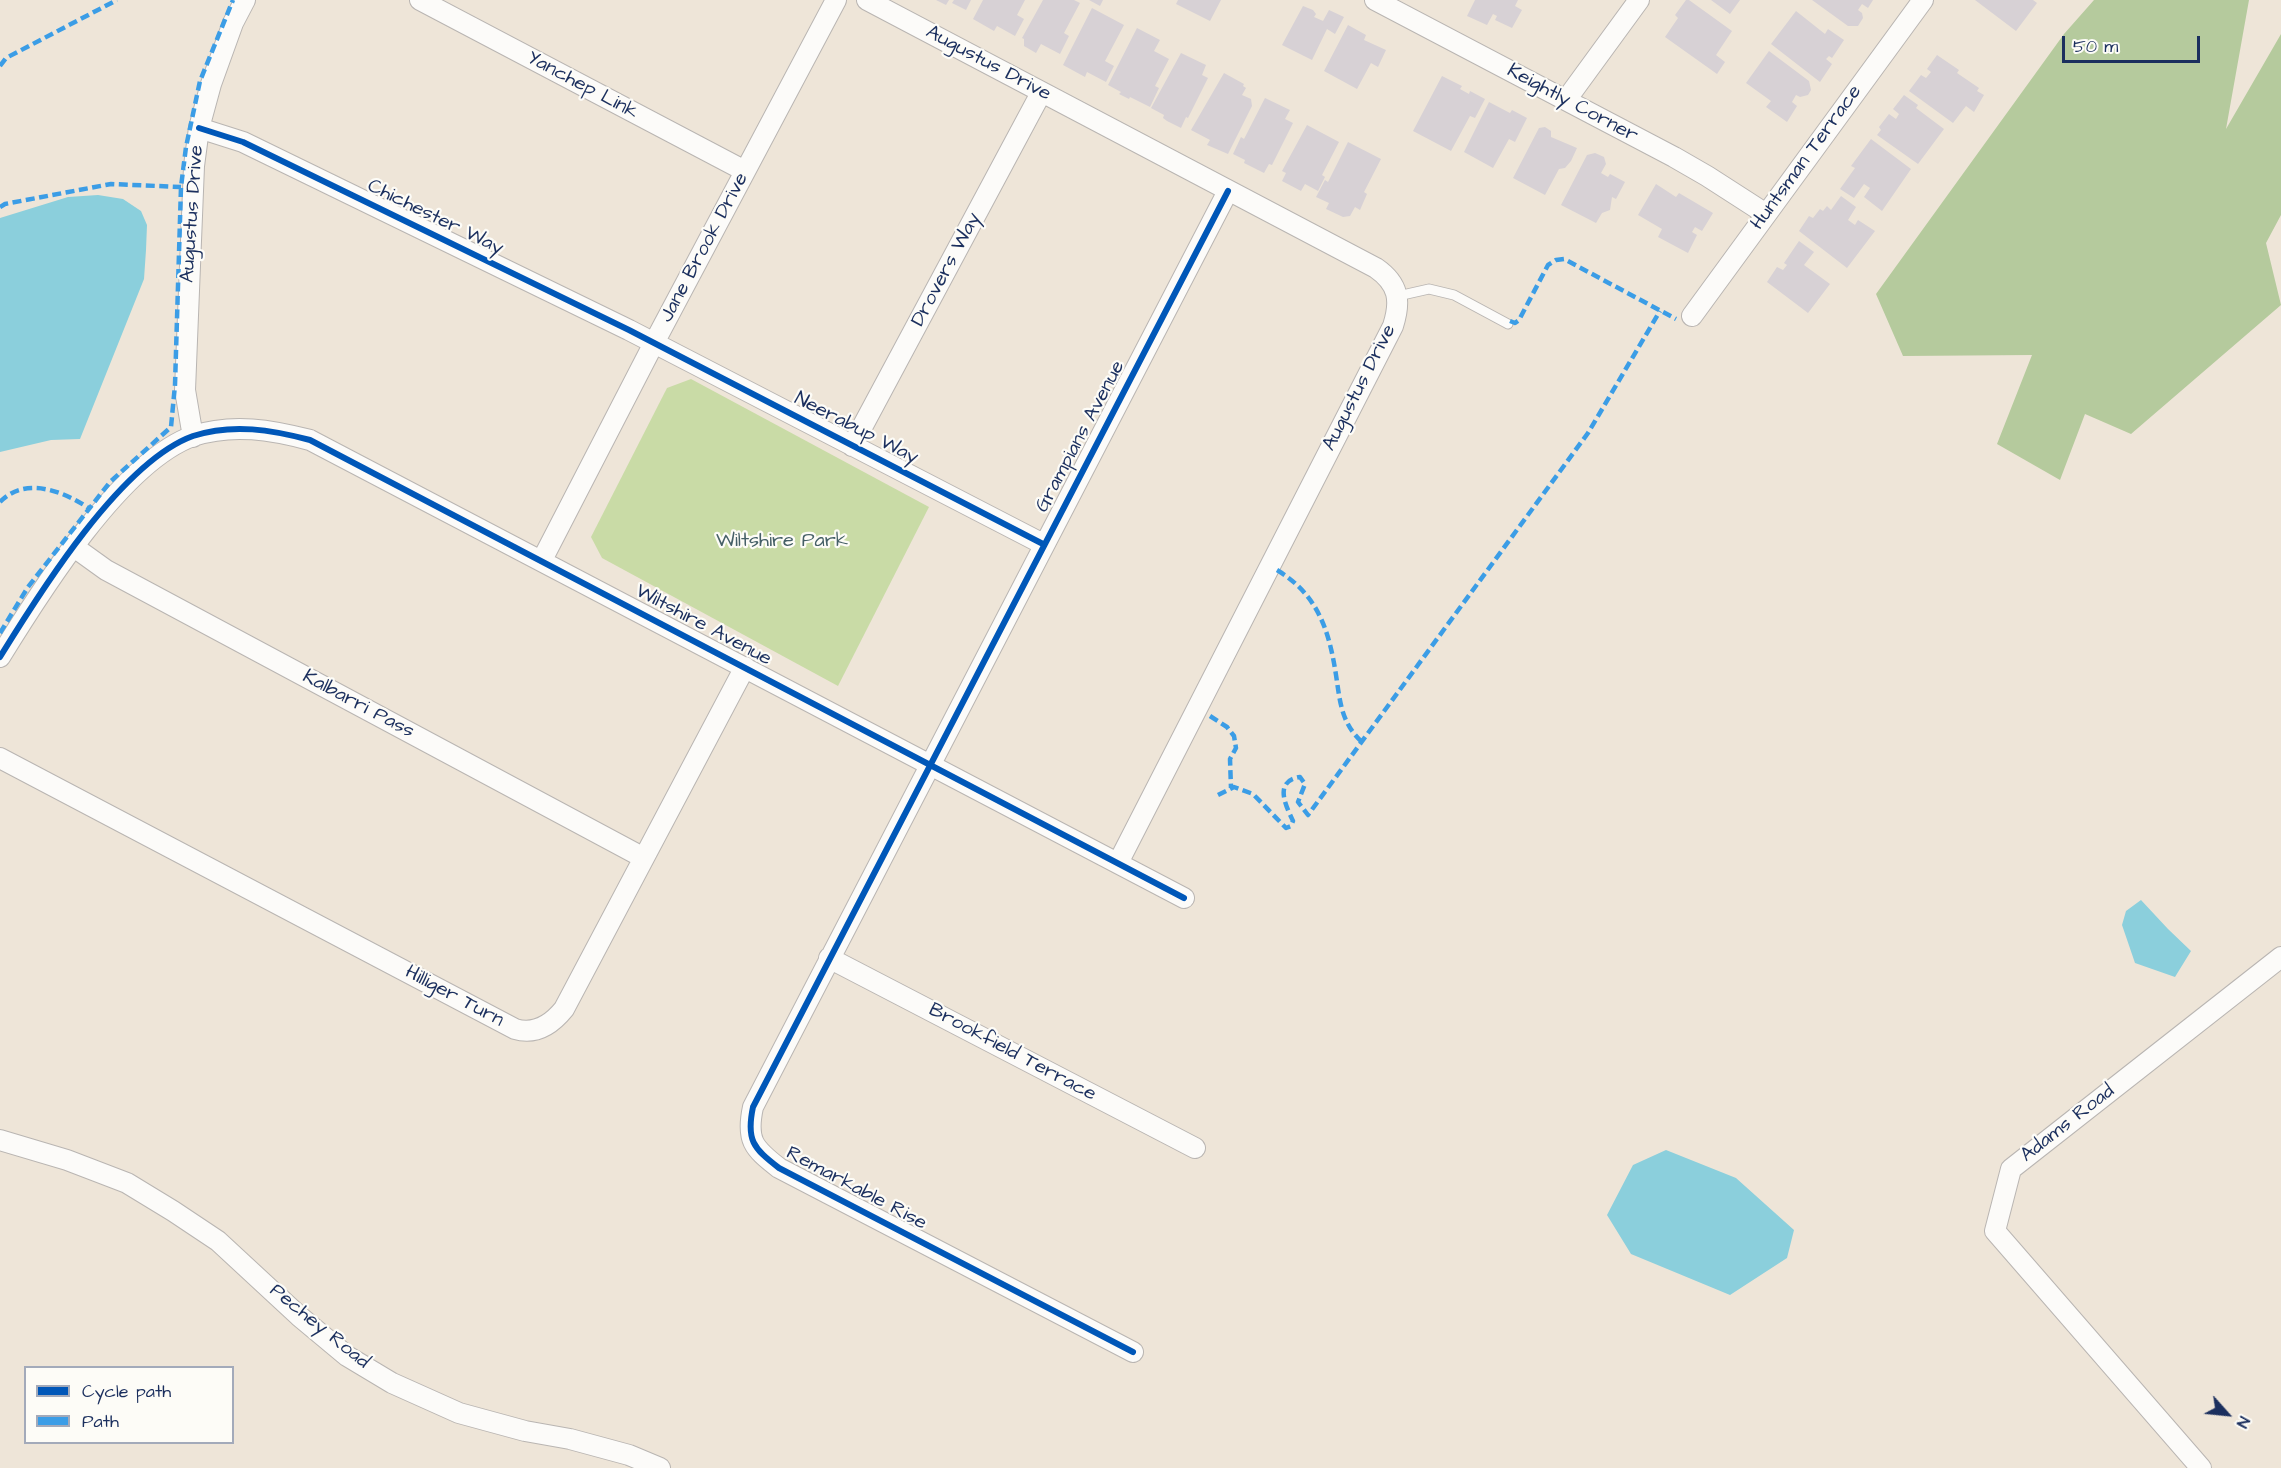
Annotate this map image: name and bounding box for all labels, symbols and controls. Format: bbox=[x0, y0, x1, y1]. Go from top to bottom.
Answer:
street label: Augustus Drive bbox=[921, 21, 1055, 107]
scale bar bbox=[2065, 24, 2203, 62]
text: 50 m bbox=[2073, 34, 2118, 59]
street label: Yanchep Link bbox=[522, 47, 642, 125]
street label: Keightly Corner bbox=[1502, 59, 1642, 149]
street label: Huntsman Terrace bbox=[1746, 81, 1868, 235]
street label: Augustus Drive bbox=[176, 144, 210, 284]
street label: Jane Brook Drive bbox=[655, 169, 755, 327]
street label: Chichester Way bbox=[363, 175, 507, 261]
street label: Drovers Way bbox=[907, 209, 987, 331]
street label: Augustus Drive bbox=[1318, 321, 1402, 455]
street label: Grampians Avenue bbox=[1031, 357, 1131, 517]
street label: Neerabup Way bbox=[790, 387, 922, 471]
park label: Wiltshire Park bbox=[716, 530, 848, 554]
street label: Wiltshire Avenue bbox=[631, 580, 775, 672]
street label: Kalbarri Pass bbox=[298, 666, 418, 744]
street label: Hilliger Turn bbox=[401, 961, 507, 1033]
street label: Brookfield Terrace bbox=[924, 999, 1100, 1107]
street label: Adams Road bbox=[2016, 1080, 2120, 1168]
street label: Remarkable Rise bbox=[782, 1142, 930, 1236]
street label: Pechey Road bbox=[264, 1279, 374, 1375]
legend bbox=[24, 1366, 234, 1444]
text: Cycle path bbox=[82, 1379, 171, 1404]
north arrow bbox=[2197, 1384, 2257, 1444]
text: Path bbox=[82, 1409, 119, 1434]
text: N bbox=[2231, 1413, 2255, 1432]

